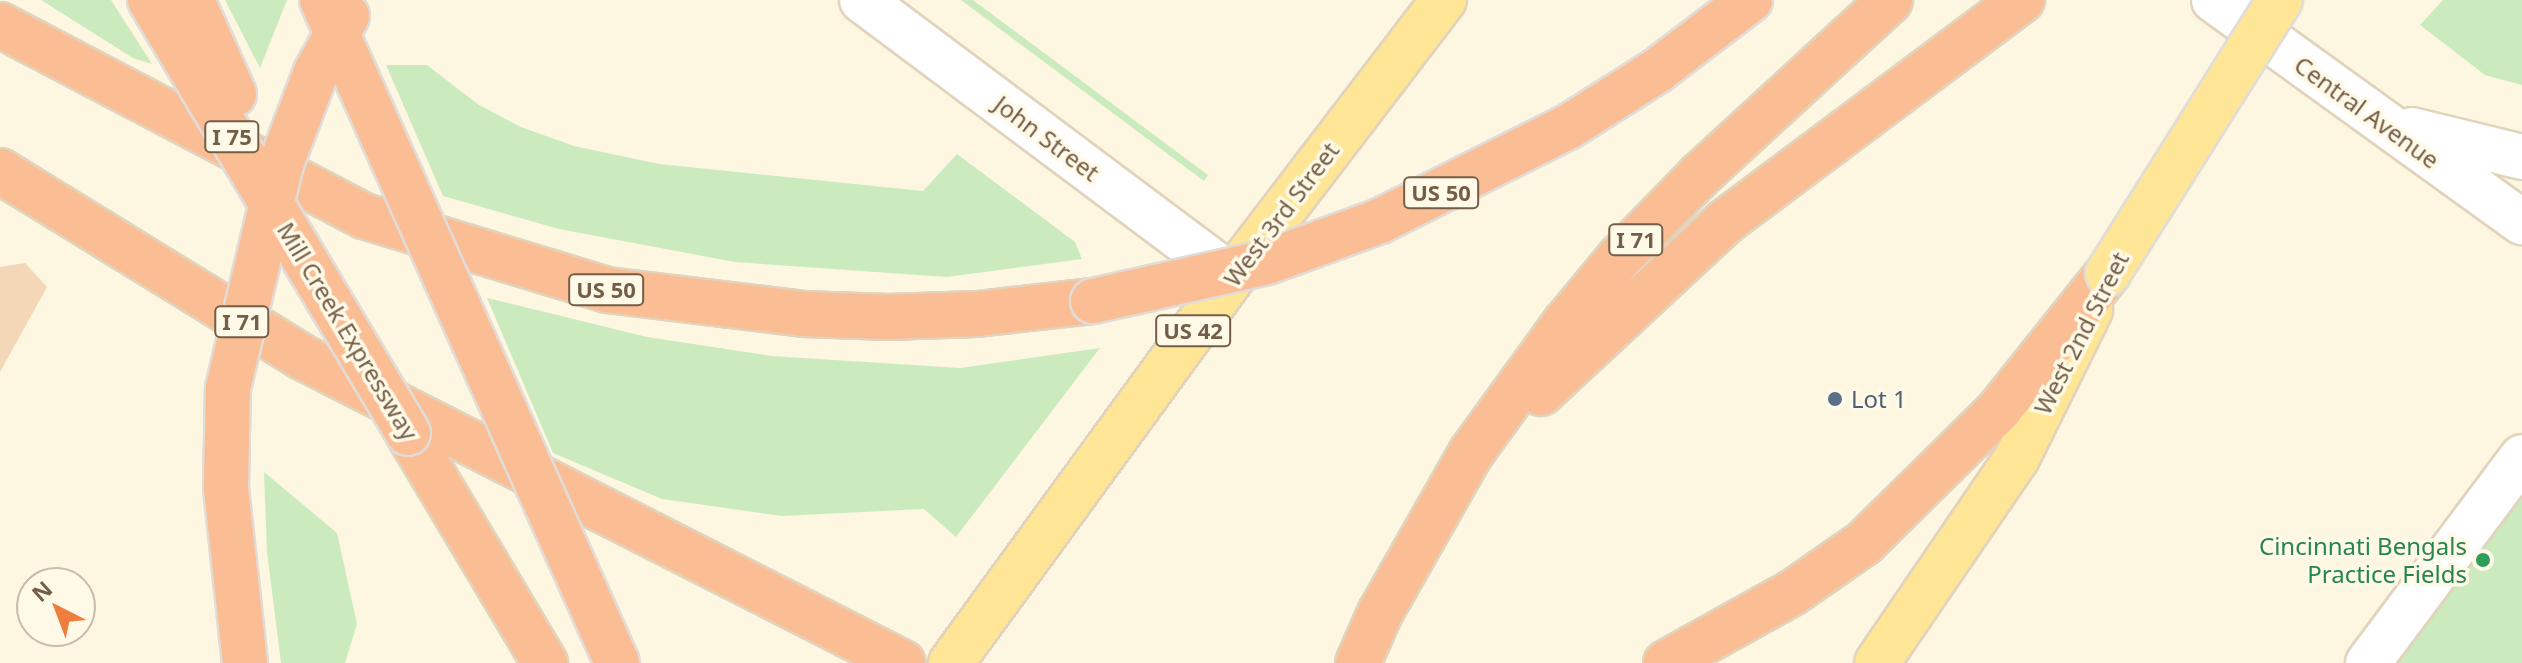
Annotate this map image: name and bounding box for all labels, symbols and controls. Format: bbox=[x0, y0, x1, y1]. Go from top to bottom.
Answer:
street label: Central Avenue bbox=[2289, 50, 2445, 174]
street label: John Street bbox=[989, 89, 1105, 187]
road number: I 75 bbox=[204, 119, 260, 155]
street label: West 3rd Street bbox=[1217, 136, 1345, 292]
road number: US 50 bbox=[1403, 175, 1479, 211]
street label: Mill Creek Expressway bbox=[272, 217, 424, 445]
road number: I 71 bbox=[1608, 222, 1664, 258]
street label: West 2nd Street bbox=[2028, 247, 2134, 419]
road number: US 50 bbox=[568, 272, 644, 308]
road number: I 71 bbox=[214, 304, 270, 340]
road number: US 42 bbox=[1155, 313, 1231, 349]
place label: Lot 1 bbox=[1851, 385, 1907, 413]
marker: Lot 1 bbox=[1826, 390, 1844, 408]
place label: Cincinnati Bengals Practice Fields bbox=[2259, 532, 2467, 588]
marker: Cincinnati Bengals Practice Fields bbox=[2474, 551, 2492, 569]
north arrow bbox=[16, 567, 96, 647]
text: N bbox=[25, 574, 58, 608]

